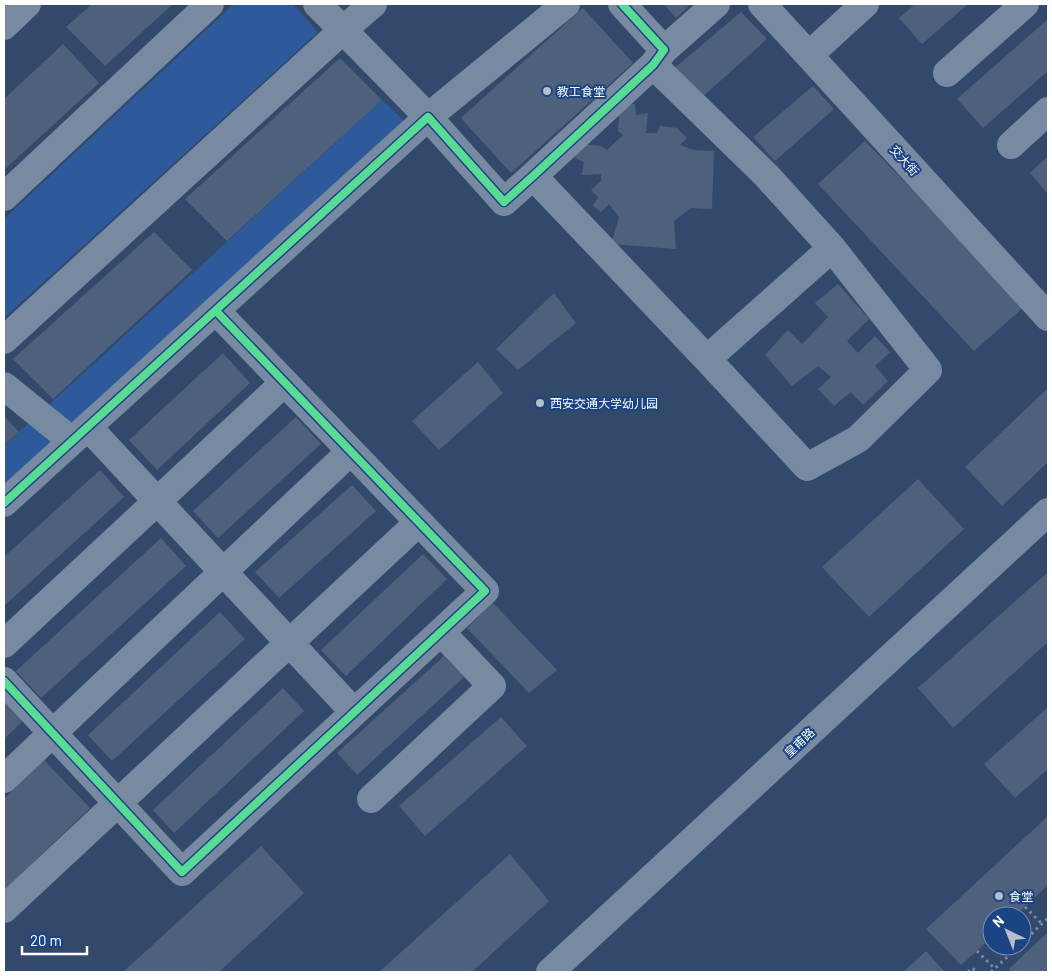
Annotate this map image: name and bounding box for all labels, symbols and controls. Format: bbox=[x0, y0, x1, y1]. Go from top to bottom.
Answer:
place label: 教工食堂 bbox=[557, 84, 605, 98]
marker: 教工食堂 bbox=[541, 85, 553, 97]
street label: 交大街 bbox=[888, 142, 922, 178]
place label: 西安交通大学幼儿园 bbox=[550, 396, 658, 410]
marker: 西安交通大学幼儿园 bbox=[534, 397, 546, 409]
street label: 皇甫路 bbox=[781, 725, 817, 759]
place label: 食堂 bbox=[1009, 889, 1033, 903]
marker: 食堂 bbox=[993, 890, 1005, 902]
north arrow bbox=[982, 906, 1032, 956]
text: N bbox=[989, 912, 1007, 931]
scale bar bbox=[22, 924, 88, 956]
text: 20 m bbox=[30, 931, 62, 949]

